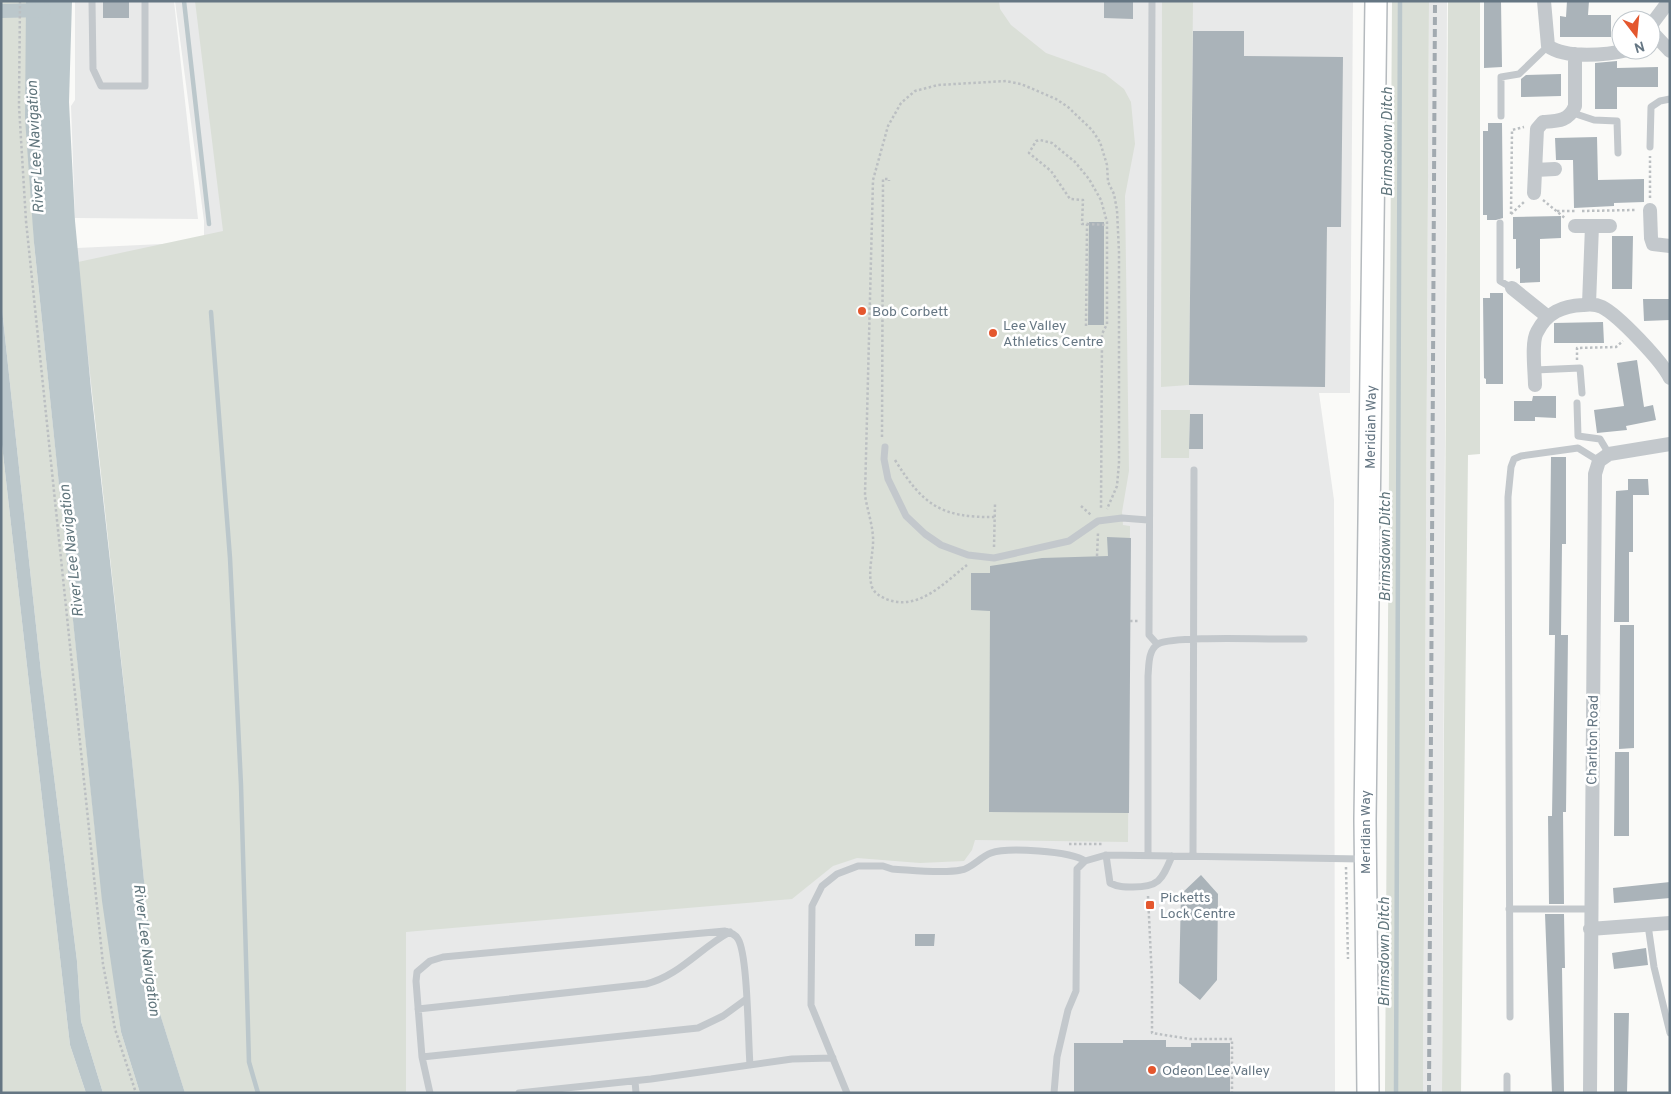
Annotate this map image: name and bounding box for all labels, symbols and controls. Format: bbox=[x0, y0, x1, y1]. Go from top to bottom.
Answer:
north arrow bbox=[1611, 10, 1661, 60]
text: N bbox=[1632, 36, 1646, 56]
water label: River Lee Navigation bbox=[24, 80, 49, 214]
water label: Brimsdown Ditch bbox=[1379, 87, 1398, 197]
place label: Bob Corbett bbox=[872, 304, 948, 321]
marker: Bob Corbett bbox=[856, 305, 868, 317]
place label: Lee Valley Athletics Centre bbox=[1003, 318, 1103, 351]
marker: Lee Valley Athletics Centre bbox=[987, 327, 999, 339]
street label: Meridian Way bbox=[1363, 385, 1381, 469]
water label: River Lee Navigation bbox=[56, 484, 89, 618]
water label: Brimsdown Ditch bbox=[1377, 492, 1396, 602]
street label: Charlton Road bbox=[1584, 695, 1603, 785]
street label: Meridian Way bbox=[1358, 790, 1375, 874]
water label: River Lee Navigation bbox=[128, 883, 163, 1017]
place label: Picketts Lock Centre bbox=[1160, 890, 1235, 923]
water label: Brimsdown Ditch bbox=[1376, 897, 1395, 1007]
marker: Picketts Lock Centre bbox=[1144, 899, 1156, 911]
place label: Odeon Lee Valley bbox=[1162, 1063, 1270, 1080]
marker: Odeon Lee Valley bbox=[1146, 1064, 1158, 1076]

